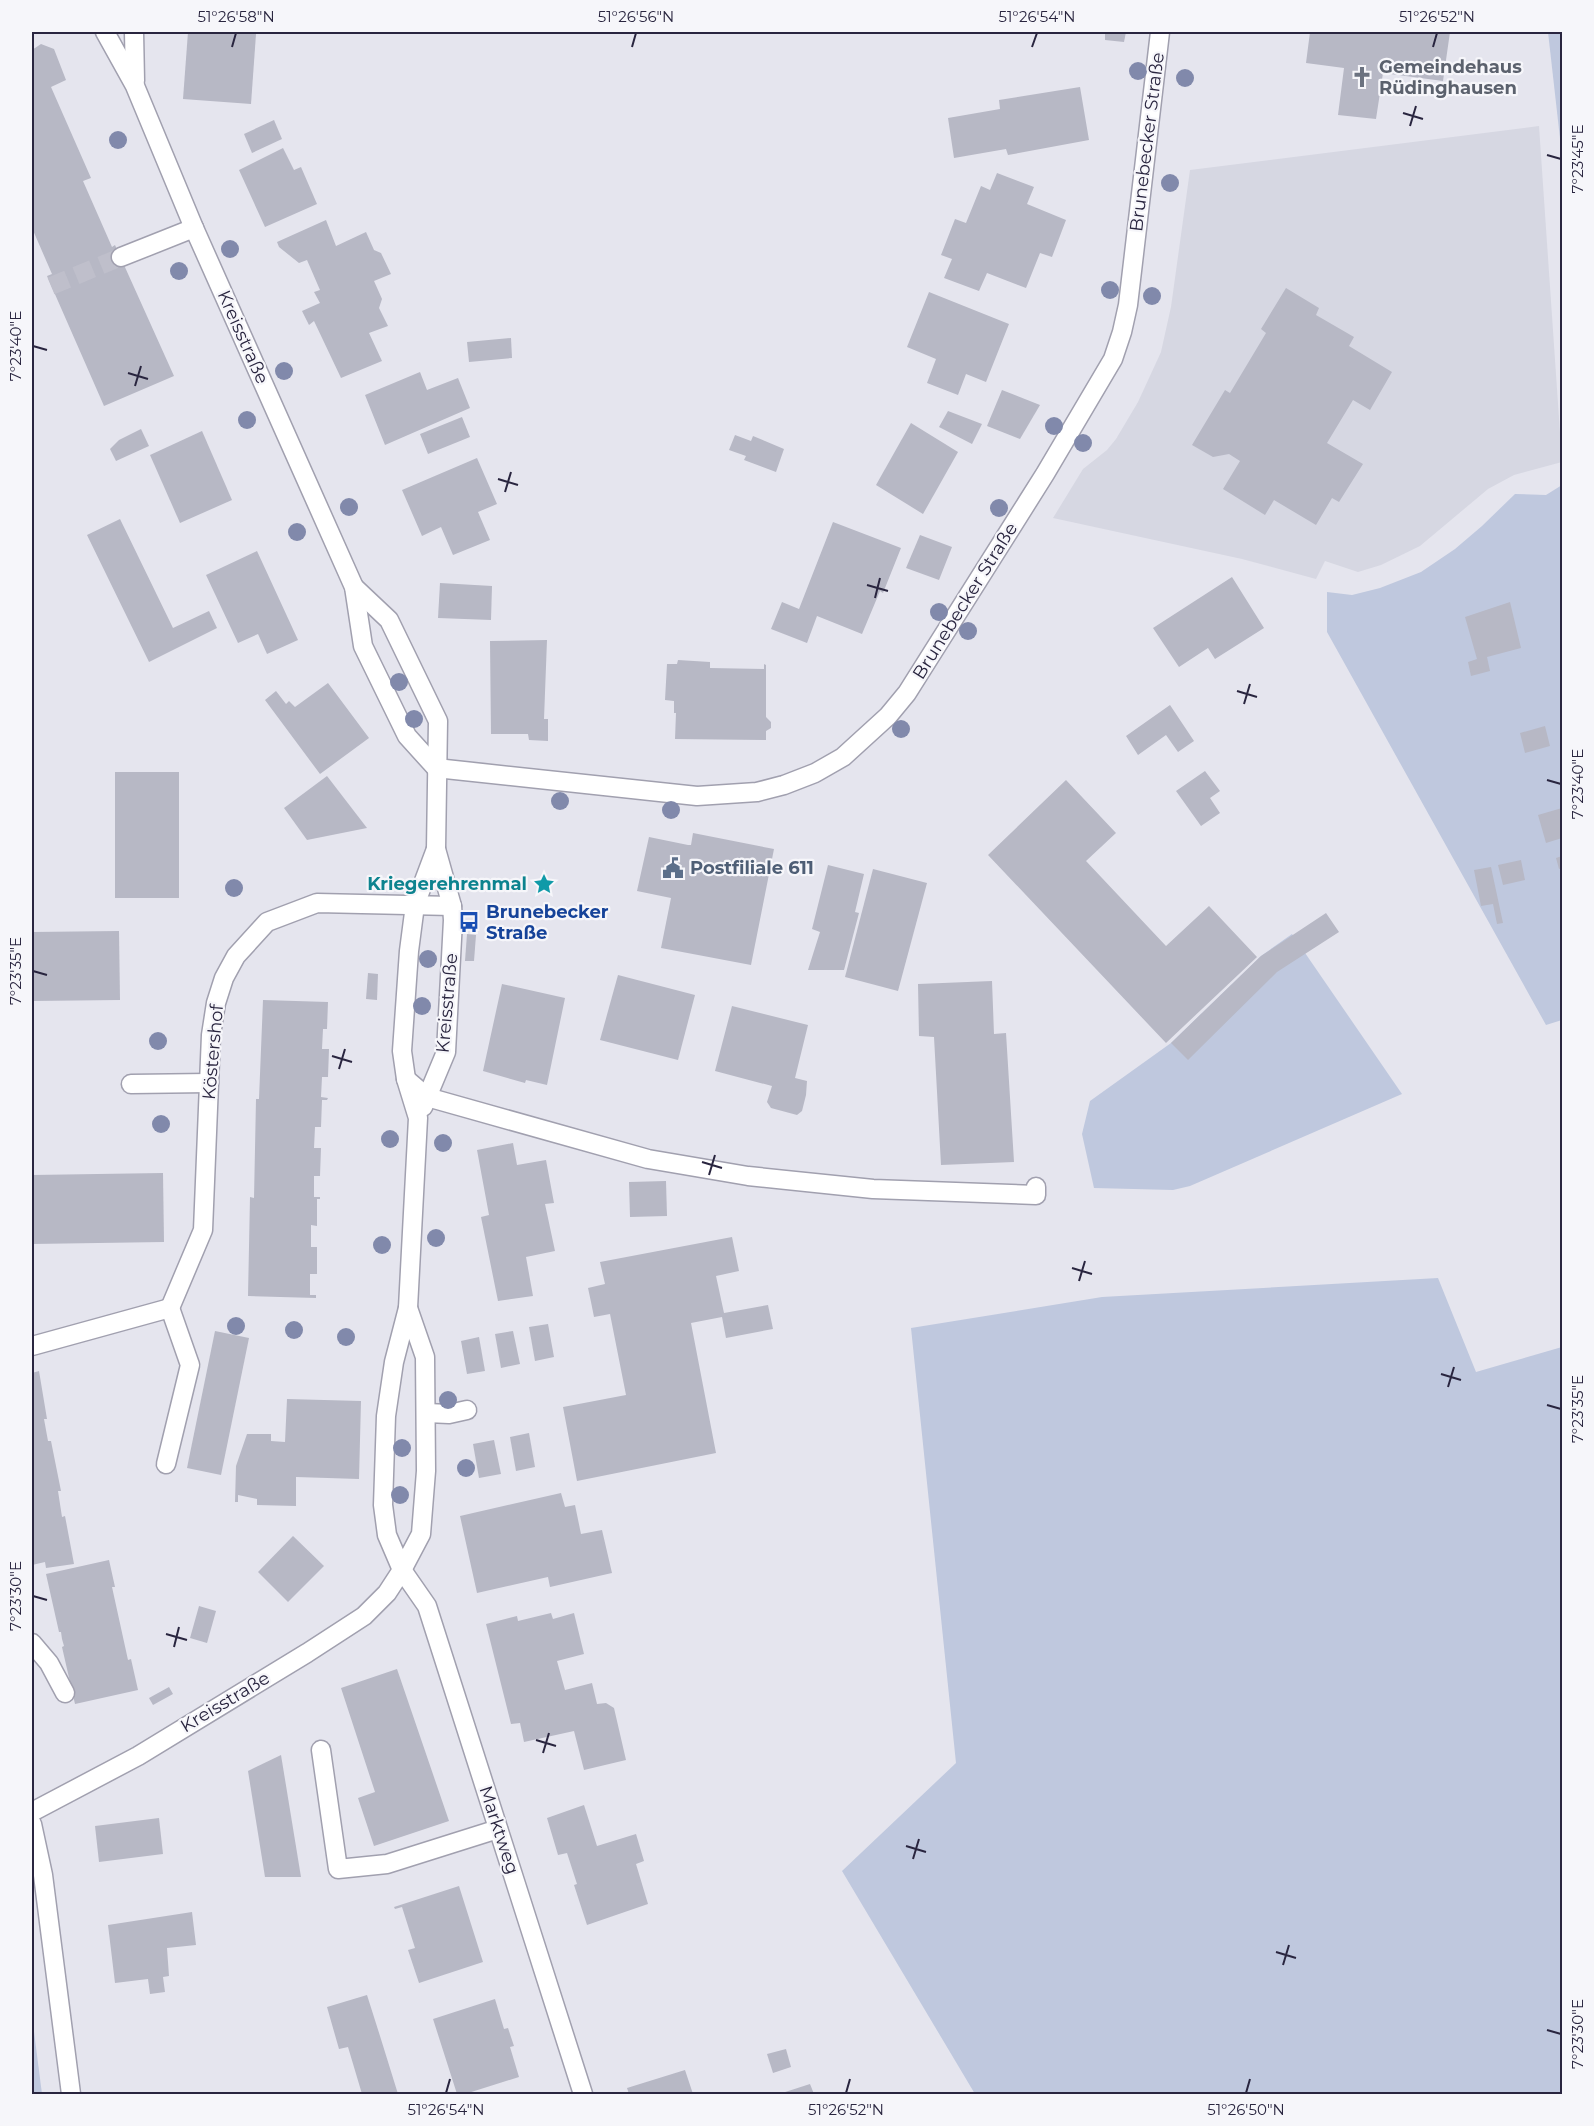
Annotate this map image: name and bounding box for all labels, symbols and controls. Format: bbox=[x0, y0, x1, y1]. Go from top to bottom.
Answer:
text: 51°26'58"N bbox=[197, 7, 275, 26]
text: 51°26'56"N bbox=[598, 7, 674, 26]
text: 51°26'54"N bbox=[998, 7, 1076, 26]
text: 51°26'52"N bbox=[1399, 7, 1475, 26]
street label: Brunebecker Straße bbox=[1125, 51, 1169, 233]
place label: Gemeindehaus Rüdinghausen bbox=[1379, 56, 1522, 99]
church icon: Gemeindehaus Rüdinghausen bbox=[1350, 65, 1374, 89]
text: 7°23'45"E bbox=[1568, 125, 1587, 193]
street label: Kreisstraße bbox=[213, 287, 273, 387]
text: 7°23'40"E bbox=[6, 311, 25, 381]
street label: Brunebecker Straße bbox=[908, 519, 1022, 683]
text: 7°23'40"E bbox=[1568, 749, 1587, 819]
public building icon: Postfiliale 611 bbox=[661, 856, 685, 880]
place label: Postfiliale 611 bbox=[690, 857, 814, 879]
place icon: Kriegerehrenmal bbox=[532, 872, 556, 896]
place label: Kriegerehrenmal bbox=[367, 873, 527, 895]
place label: Brunebecker Straße bbox=[486, 901, 609, 944]
bus stop icon: Brunebecker Straße bbox=[457, 910, 481, 934]
text: 7°23'35"E bbox=[6, 937, 25, 1005]
street label: Kreisstraße bbox=[432, 952, 462, 1054]
street label: Köstershof bbox=[198, 1002, 228, 1101]
text: 7°23'35"E bbox=[1568, 1375, 1587, 1443]
text: 7°23'30"E bbox=[6, 1561, 25, 1631]
street label: Kreisstraße bbox=[176, 1667, 274, 1737]
street label: Marktweg bbox=[474, 1783, 524, 1877]
text: 7°23'30"E bbox=[1568, 1999, 1587, 2069]
text: 51°26'54"N bbox=[407, 2100, 485, 2119]
text: 51°26'52"N bbox=[808, 2100, 884, 2119]
text: 51°26'50"N bbox=[1207, 2100, 1285, 2119]

